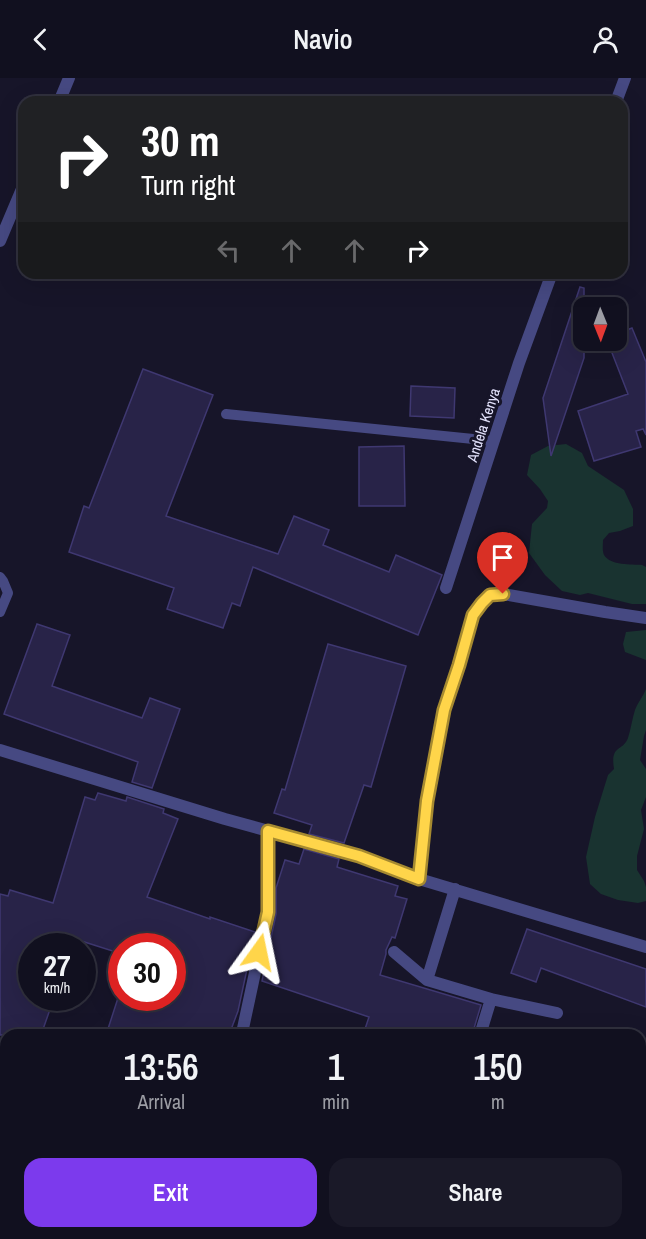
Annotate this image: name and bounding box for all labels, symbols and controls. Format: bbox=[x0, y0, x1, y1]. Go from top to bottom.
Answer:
text: Navio bbox=[293, 21, 353, 57]
icon: back bbox=[24, 23, 57, 56]
icon: person bbox=[589, 23, 622, 56]
text: 30 m bbox=[141, 113, 220, 169]
icon: right bbox=[42, 120, 120, 198]
text: Turn right bbox=[141, 167, 235, 203]
icon: left bbox=[212, 234, 245, 267]
icon: ahead bbox=[275, 234, 308, 267]
icon: ahead bbox=[338, 234, 371, 267]
icon: right bbox=[401, 234, 434, 267]
north arrow bbox=[573, 297, 627, 351]
map controls bbox=[573, 297, 627, 351]
street label: Andela Kenya bbox=[461, 385, 505, 466]
pin bbox=[477, 532, 528, 594]
icon: arrive bbox=[486, 541, 519, 574]
position arrow bbox=[227, 920, 291, 984]
speed limit sign: 30 bbox=[108, 933, 186, 1011]
text: 27 bbox=[43, 945, 71, 985]
text: km/h bbox=[44, 977, 70, 998]
text: 13:56 bbox=[124, 1043, 199, 1091]
text: 1 bbox=[328, 1043, 344, 1091]
text: 150 bbox=[473, 1043, 522, 1091]
text: Arrival bbox=[137, 1088, 185, 1115]
text: min bbox=[322, 1088, 350, 1115]
text: m bbox=[491, 1088, 505, 1115]
button: Exit bbox=[24, 1158, 317, 1227]
button: Share bbox=[329, 1158, 622, 1227]

